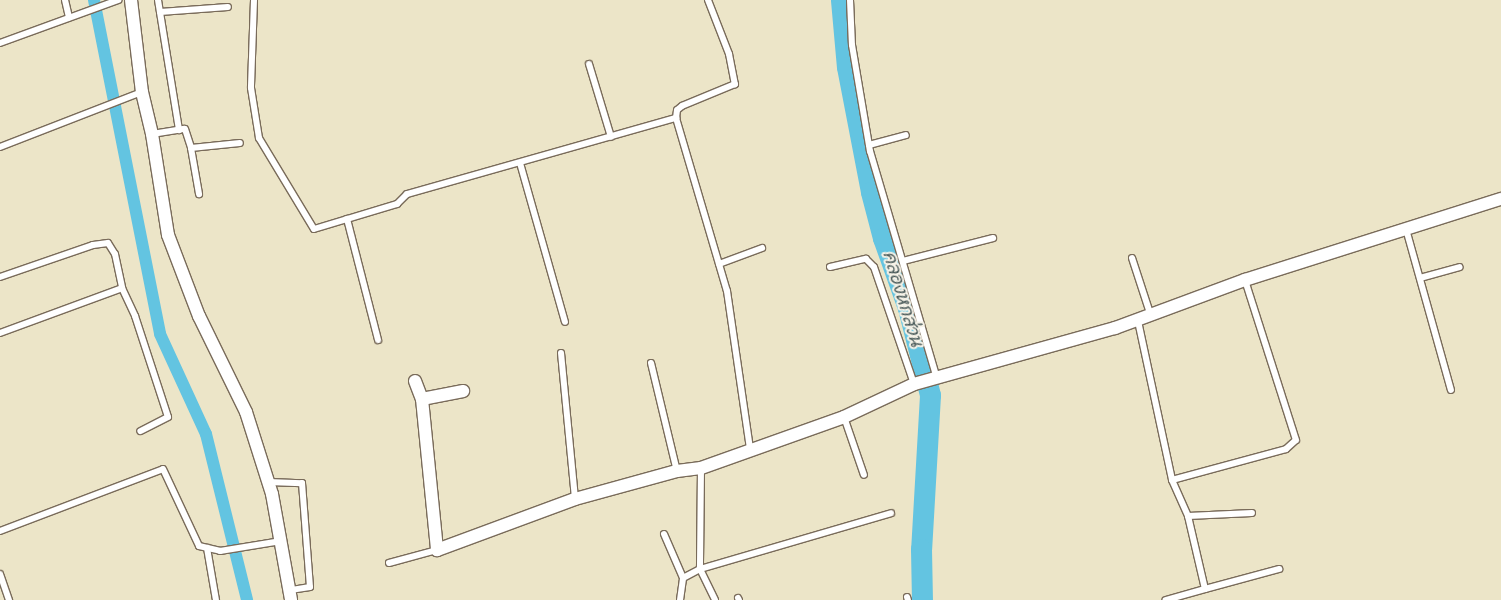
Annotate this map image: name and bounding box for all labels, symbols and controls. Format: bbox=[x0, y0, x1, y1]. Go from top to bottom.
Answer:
water label: คลองหกส่วน bbox=[877, 249, 927, 349]

